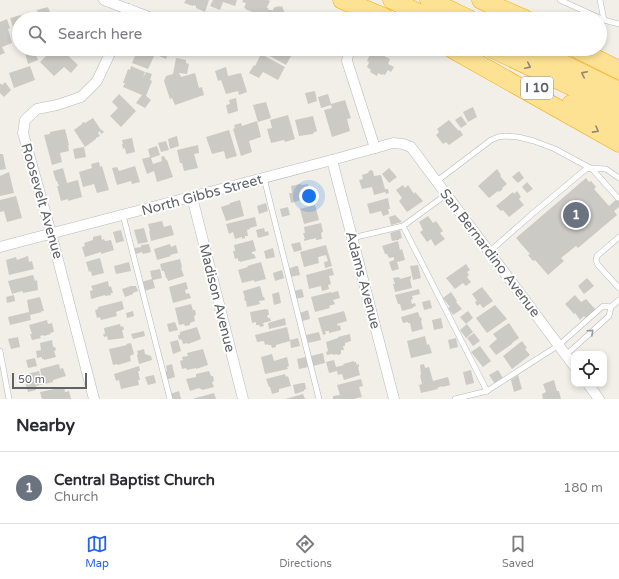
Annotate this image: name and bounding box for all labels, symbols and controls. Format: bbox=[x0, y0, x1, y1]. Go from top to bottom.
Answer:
search box bbox=[12, 12, 607, 56]
icon: search bbox=[26, 23, 48, 45]
text: Search here bbox=[58, 25, 142, 43]
one-way arrow bbox=[523, 61, 531, 69]
one-way arrow bbox=[581, 71, 588, 79]
road number: I 10 bbox=[521, 77, 553, 99]
one-way arrow bbox=[592, 126, 599, 133]
street label: Roosevelt Avenue bbox=[17, 141, 67, 261]
street label: North Gibbs Street bbox=[140, 171, 265, 219]
street label: San Bernardino Avenue bbox=[436, 185, 544, 321]
your location bbox=[299, 186, 319, 206]
pin: 1 bbox=[563, 200, 589, 230]
street label: Adams Avenue bbox=[342, 229, 384, 331]
street label: Madison Avenue bbox=[195, 242, 239, 354]
one-way arrow bbox=[586, 329, 594, 337]
map controls bbox=[571, 351, 607, 387]
button: locate bbox=[571, 351, 607, 387]
scale bar bbox=[12, 371, 87, 390]
text: 50 m bbox=[18, 373, 45, 386]
text: Nearby bbox=[16, 415, 75, 436]
text: Central Baptist Church bbox=[54, 471, 215, 489]
text: 1 bbox=[25, 480, 33, 496]
text: 180 m bbox=[563, 480, 603, 496]
text: Church bbox=[54, 489, 98, 505]
tab: Map bbox=[85, 533, 109, 570]
tab: Directions bbox=[279, 533, 332, 570]
tab: Saved bbox=[502, 533, 534, 570]

